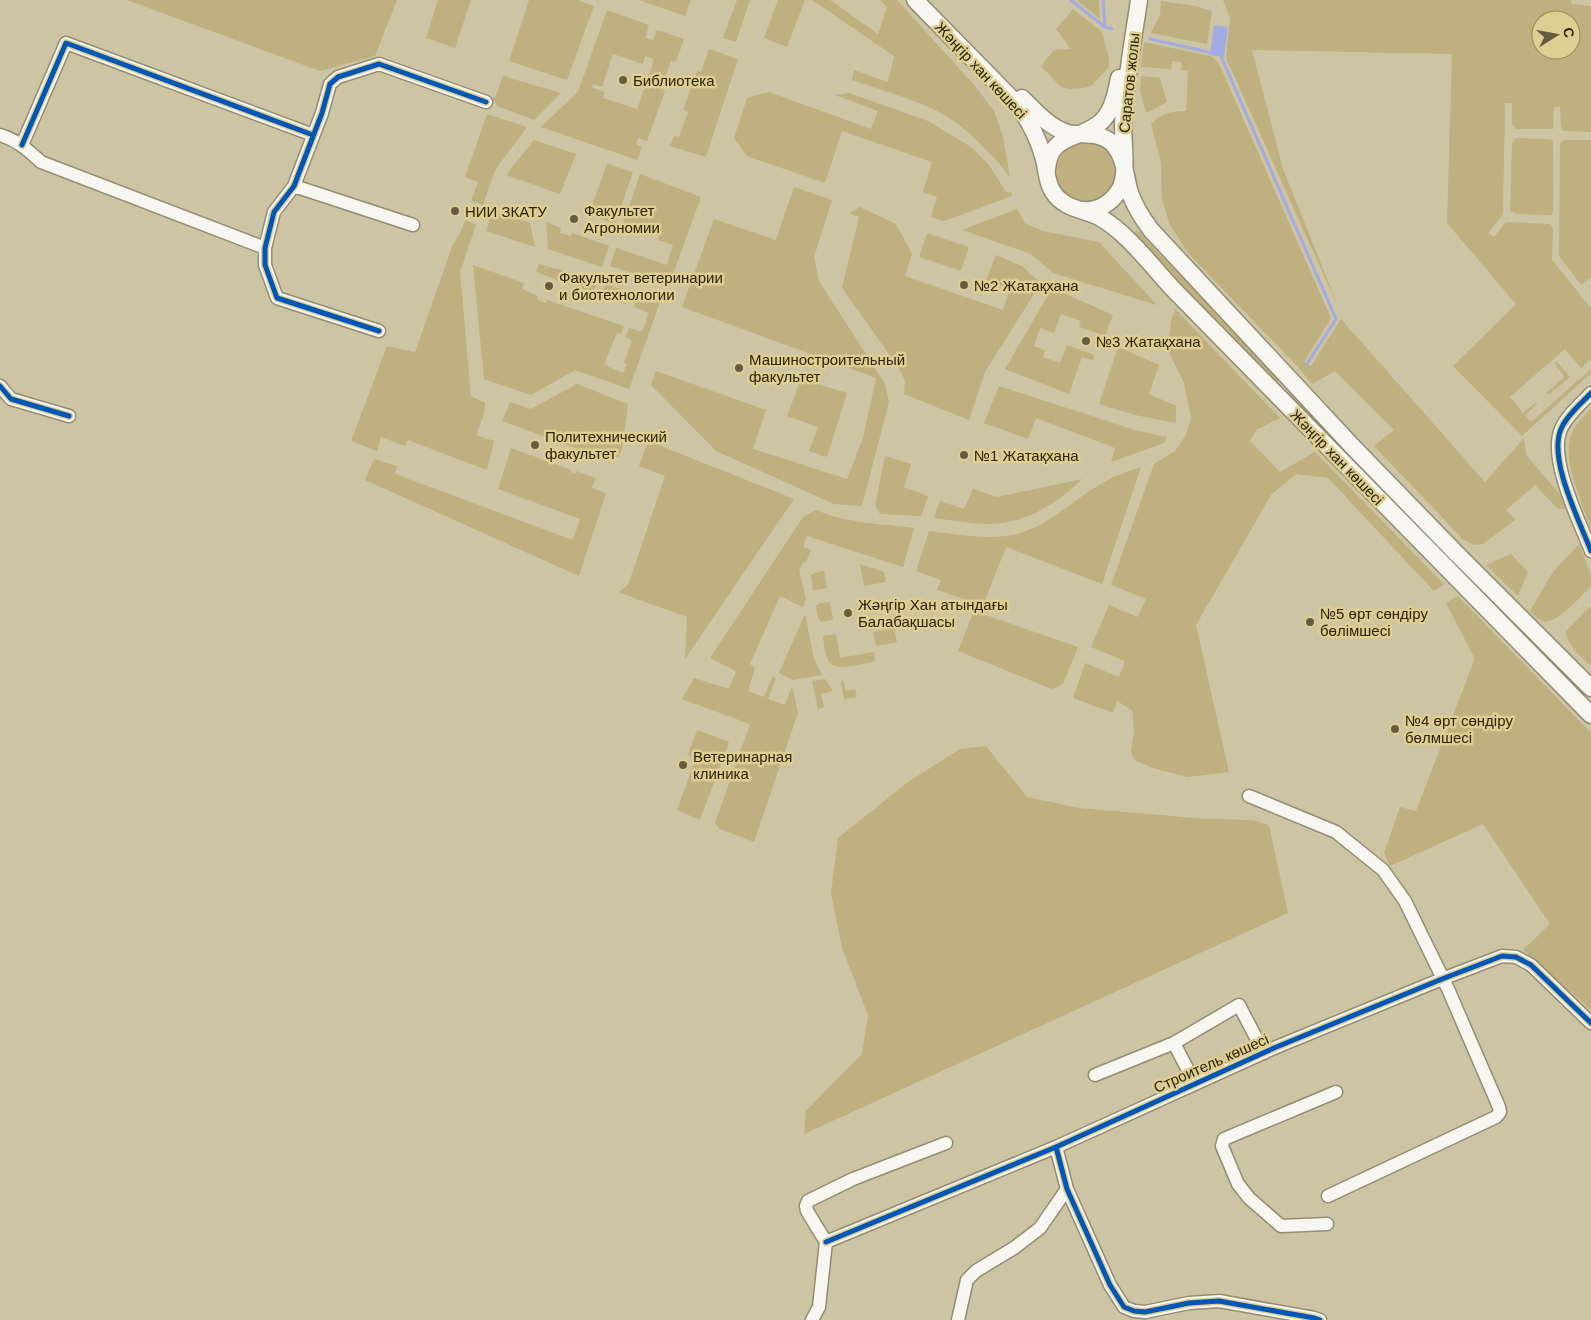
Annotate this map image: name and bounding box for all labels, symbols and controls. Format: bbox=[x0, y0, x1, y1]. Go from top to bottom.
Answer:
north arrow bbox=[1531, 10, 1581, 60]
street label: Жәңгір хан көшесі bbox=[932, 18, 1030, 122]
text: С bbox=[1560, 26, 1578, 39]
street label: Саратов жолы bbox=[1115, 32, 1143, 134]
place label: Библиотека bbox=[633, 72, 715, 89]
marker: Библиотека bbox=[617, 74, 629, 86]
place label: Факультет Агрономии bbox=[584, 202, 660, 236]
place label: НИИ ЗКАТУ bbox=[465, 203, 547, 220]
marker: НИИ ЗКАТУ bbox=[449, 205, 461, 217]
marker: Факультет Агрономии bbox=[568, 213, 580, 225]
place label: Факультет ветеринарии и биотехнологии bbox=[559, 269, 723, 303]
place label: №2 Жатақхана bbox=[974, 277, 1079, 294]
marker: №2 Жатақхана bbox=[958, 279, 970, 291]
marker: Факультет ветеринарии и биотехнологии bbox=[543, 280, 555, 292]
place label: №3 Жатақхана bbox=[1096, 333, 1201, 350]
marker: №3 Жатақхана bbox=[1080, 335, 1092, 347]
place label: Машиностроительный факультет bbox=[749, 351, 905, 385]
marker: Машиностроительный факультет bbox=[733, 362, 745, 374]
street label: Жәңгір хан көшесі bbox=[1287, 406, 1387, 508]
place label: Политехнический факультет bbox=[545, 428, 667, 462]
marker: Политехнический факультет bbox=[529, 439, 541, 451]
place label: №1 Жатақхана bbox=[974, 447, 1079, 464]
marker: №1 Жатақхана bbox=[958, 449, 970, 461]
place label: Жәңгір Хан атындағы Балабақшасы bbox=[858, 596, 1008, 630]
place label: №5 өрт сөндіру бөлімшесі bbox=[1320, 605, 1428, 639]
marker: Жәңгір Хан атындағы Балабақшасы bbox=[842, 607, 854, 619]
marker: №5 өрт сөндіру бөлімшесі bbox=[1304, 616, 1316, 628]
place label: №4 өрт сөндіру бөлмшесі bbox=[1405, 712, 1513, 746]
marker: №4 өрт сөндіру бөлмшесі bbox=[1389, 723, 1401, 735]
place label: Ветеринарная клиника bbox=[693, 748, 792, 782]
marker: Ветеринарная клиника bbox=[677, 759, 689, 771]
street label: Строитель көшесі bbox=[1151, 1030, 1271, 1096]

